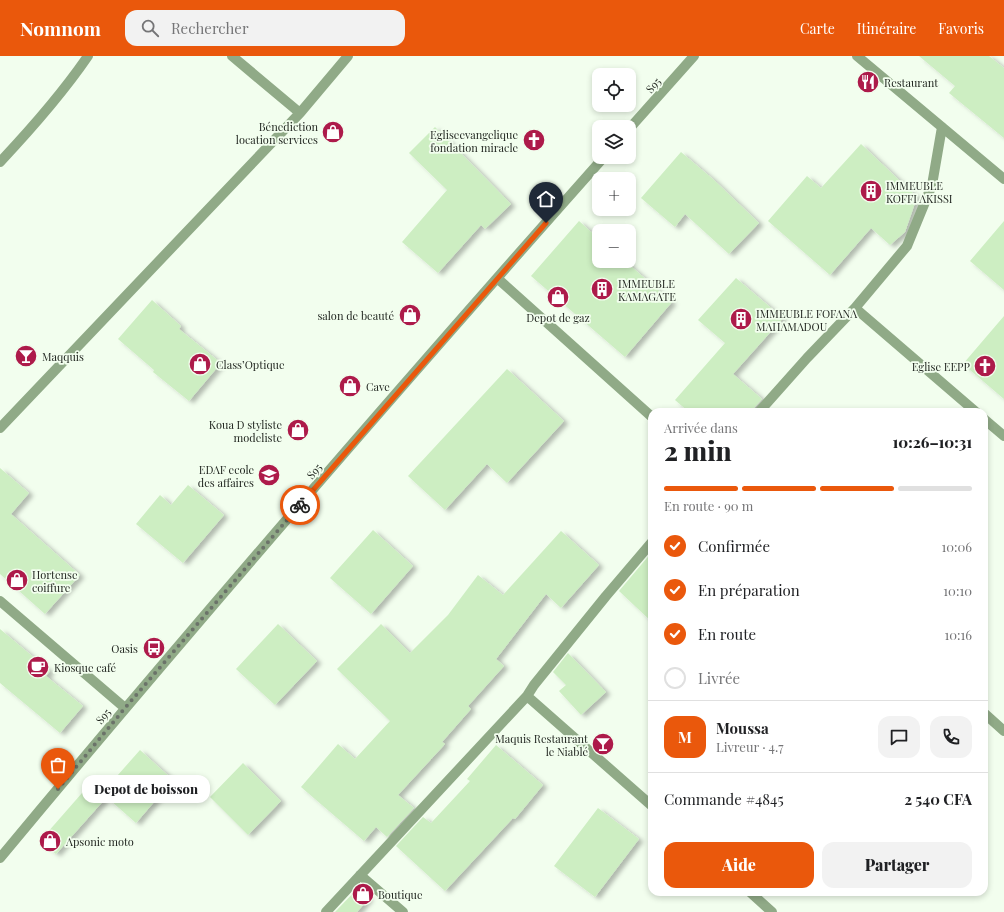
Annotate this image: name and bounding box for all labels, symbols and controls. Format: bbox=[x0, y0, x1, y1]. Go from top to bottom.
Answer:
search box bbox=[125, 10, 405, 46]
text: Nomnom bbox=[20, 15, 101, 41]
icon: search bbox=[139, 17, 161, 39]
text: Rechercher bbox=[171, 18, 249, 38]
text: Carte bbox=[800, 19, 835, 38]
text: Itinéraire bbox=[857, 19, 916, 38]
text: Favoris bbox=[938, 19, 984, 38]
map controls bbox=[592, 68, 636, 268]
button: locate bbox=[592, 68, 636, 112]
restaurant icon: Restaurant bbox=[855, 69, 881, 95]
street label: S95 bbox=[642, 74, 664, 96]
place label: Restaurant bbox=[884, 75, 938, 90]
place label: Bénediction location services bbox=[236, 119, 318, 147]
shop icon: Bénediction location services bbox=[320, 119, 346, 145]
button: layers bbox=[592, 120, 636, 164]
place label: Egliseevangelique fondation miracle bbox=[430, 127, 518, 155]
church icon: Egliseevangelique fondation miracle bbox=[521, 127, 547, 153]
button: + bbox=[592, 172, 636, 216]
building icon: IMMEUBLE KOFFI AKISSI bbox=[858, 178, 884, 204]
place label: IMMEUBLE KOFFI AKISSI bbox=[886, 178, 953, 206]
pin bbox=[529, 182, 563, 223]
icon: home bbox=[535, 188, 557, 210]
button: − bbox=[592, 224, 636, 268]
building icon: IMMEUBLE KAMAGATE bbox=[589, 276, 615, 302]
place label: IMMEUBLE KAMAGATE bbox=[618, 276, 676, 304]
shop icon: Depot de gaz bbox=[545, 284, 571, 310]
shop icon: salon de beauté bbox=[397, 302, 423, 328]
building icon: IMMEUBLE FOFANA MAHAMADOU bbox=[728, 306, 754, 332]
place label: IMMEUBLE FOFANA MAHAMADOU bbox=[756, 306, 857, 334]
place label: salon de beauté bbox=[317, 308, 394, 323]
place label: Depot de gaz bbox=[526, 310, 590, 325]
bar icon: Maqquis bbox=[13, 343, 39, 369]
place label: Maqquis bbox=[42, 349, 84, 364]
shop icon: Class’Optique bbox=[187, 351, 213, 377]
church icon: Eglise EEPP bbox=[972, 353, 998, 379]
place label: Class’Optique bbox=[216, 357, 285, 372]
place label: Eglise EEPP bbox=[912, 359, 971, 374]
shop icon: Cave bbox=[337, 373, 363, 399]
place label: Cave bbox=[366, 379, 390, 394]
place label: Koua D styliste modeliste bbox=[209, 417, 282, 445]
shop icon: Koua D styliste modeliste bbox=[285, 417, 311, 443]
text: Arrivée dans bbox=[664, 419, 738, 436]
text: 10:26–10:31 bbox=[893, 432, 972, 452]
text: 2 min bbox=[664, 433, 732, 468]
street label: S95 bbox=[303, 460, 325, 482]
place label: EDAF ecole des affaires bbox=[198, 462, 254, 490]
school or university icon: EDAF ecole des affaires bbox=[256, 462, 282, 488]
courier bbox=[280, 485, 320, 525]
icon: bike bbox=[289, 494, 311, 516]
text: En route · 90 m bbox=[664, 497, 753, 514]
icon: check bbox=[664, 535, 686, 557]
text: Confirmée bbox=[698, 536, 770, 556]
text: 10:06 bbox=[941, 538, 972, 555]
shop icon: Hortense coiffure bbox=[4, 567, 30, 593]
place label: Hortense coiffure bbox=[32, 567, 78, 595]
icon: check bbox=[664, 579, 686, 601]
text: En préparation bbox=[698, 580, 800, 600]
text: 10:10 bbox=[943, 582, 972, 599]
icon: check bbox=[664, 623, 686, 645]
text: En route bbox=[698, 624, 756, 644]
text: 10:16 bbox=[944, 626, 972, 643]
bus stop icon: Oasis bbox=[141, 635, 167, 661]
place label: Oasis bbox=[111, 641, 138, 656]
cafe icon: Kiosque café bbox=[25, 654, 51, 680]
place label: Kiosque café bbox=[54, 660, 117, 675]
text: Livrée bbox=[698, 668, 740, 688]
street label: S95 bbox=[92, 705, 114, 727]
button: chat bbox=[878, 716, 920, 758]
button: phone bbox=[930, 716, 972, 758]
text: Moussa bbox=[716, 718, 769, 738]
text: M bbox=[678, 727, 692, 747]
place label: Maquis Restaurant le Niablé bbox=[495, 731, 588, 759]
bar icon: Maquis Restaurant le Niablé bbox=[590, 731, 616, 757]
text: Livreur · 4.7 bbox=[716, 738, 784, 755]
pin bbox=[41, 748, 75, 789]
icon: bag bbox=[47, 754, 69, 776]
callout: Depot de boisson bbox=[82, 775, 210, 803]
text: Depot de boisson bbox=[94, 780, 198, 797]
text: Commande #4845 bbox=[664, 789, 784, 809]
text: 2 540 CFA bbox=[904, 789, 972, 809]
shop icon: Apsonic moto bbox=[37, 828, 63, 854]
place label: Apsonic moto bbox=[65, 834, 134, 849]
button: Aide bbox=[664, 842, 814, 888]
button: Partager bbox=[822, 842, 972, 888]
shop icon: Boutique bbox=[350, 881, 376, 907]
place label: Boutique bbox=[378, 887, 423, 902]

